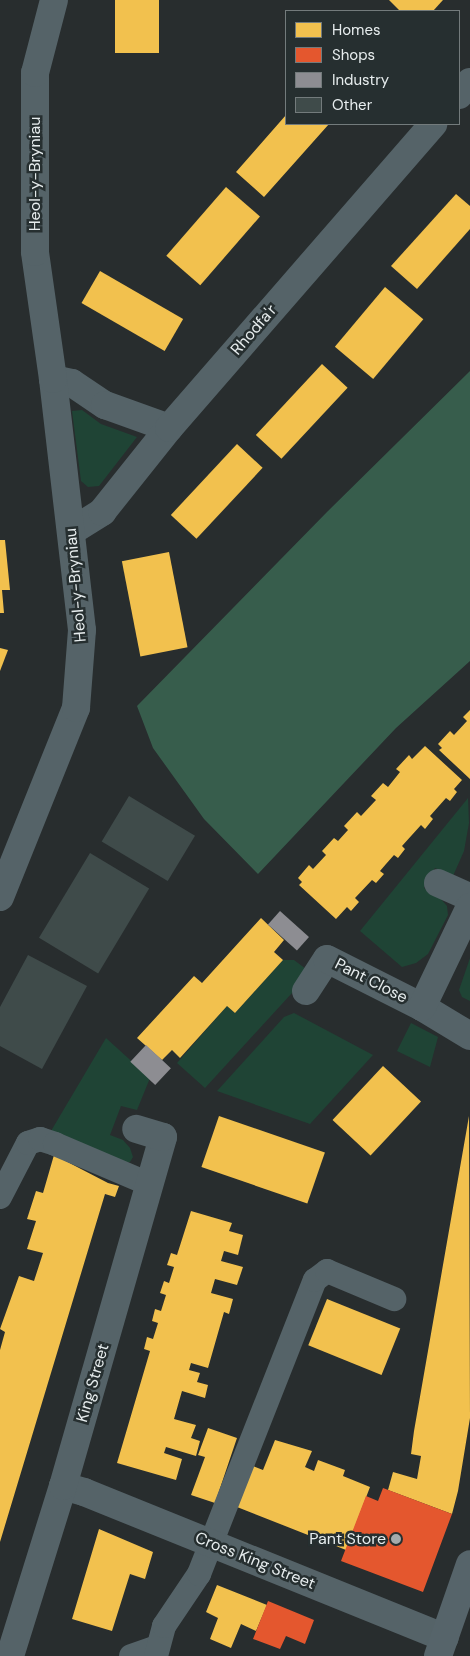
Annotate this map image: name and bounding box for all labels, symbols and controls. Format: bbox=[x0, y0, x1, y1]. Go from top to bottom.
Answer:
legend bbox=[285, 10, 460, 125]
text: Homes bbox=[332, 20, 381, 40]
text: Shops bbox=[332, 45, 375, 65]
text: Industry bbox=[332, 70, 389, 90]
text: Other bbox=[332, 95, 372, 115]
street label: Heol-y-Bryniau bbox=[25, 117, 45, 231]
street label: Rhodfa'r bbox=[227, 301, 281, 359]
street label: Heol-y-Bryniau bbox=[61, 527, 91, 643]
street label: Pant Close bbox=[331, 955, 411, 1007]
street label: King Street bbox=[73, 1341, 113, 1425]
street label: Cross King Street bbox=[192, 1528, 318, 1594]
place label: Pant Store bbox=[309, 1529, 386, 1549]
marker: Pant Store bbox=[390, 1533, 402, 1545]

